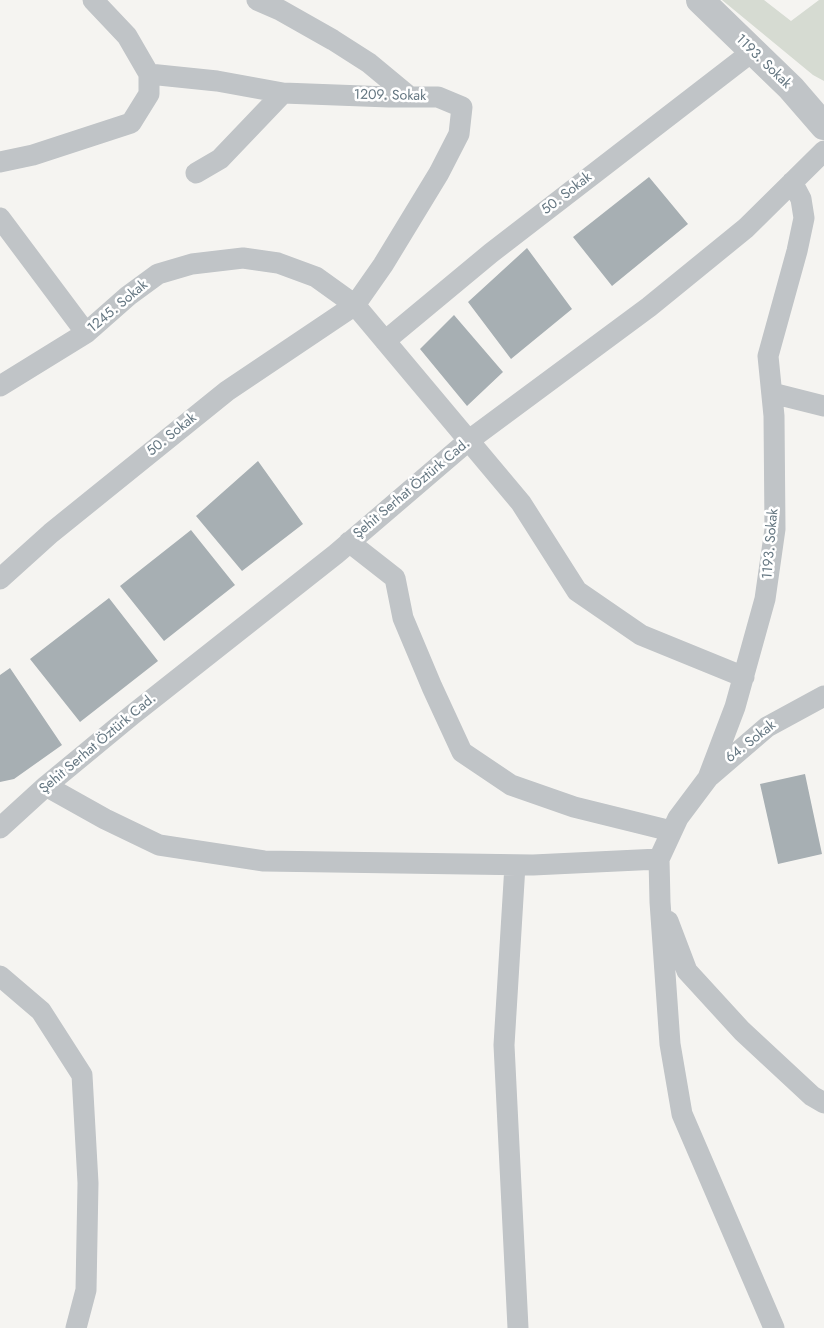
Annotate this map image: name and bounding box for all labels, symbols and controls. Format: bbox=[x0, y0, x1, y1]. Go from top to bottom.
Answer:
street label: 1193. Sokak bbox=[732, 31, 794, 93]
street label: 1209. Sokak bbox=[354, 87, 426, 105]
street label: 50. Sokak bbox=[539, 169, 595, 219]
street label: 1245. Sokak bbox=[85, 277, 151, 337]
street label: 50. Sokak bbox=[144, 410, 200, 460]
street label: Şehit Serhat Öztürk Cad. bbox=[350, 435, 474, 543]
street label: 1193. Sokak bbox=[760, 508, 782, 580]
street label: Şehit Serhat Öztürk Cad. bbox=[36, 690, 160, 798]
street label: 64. Sokak bbox=[723, 717, 779, 767]

